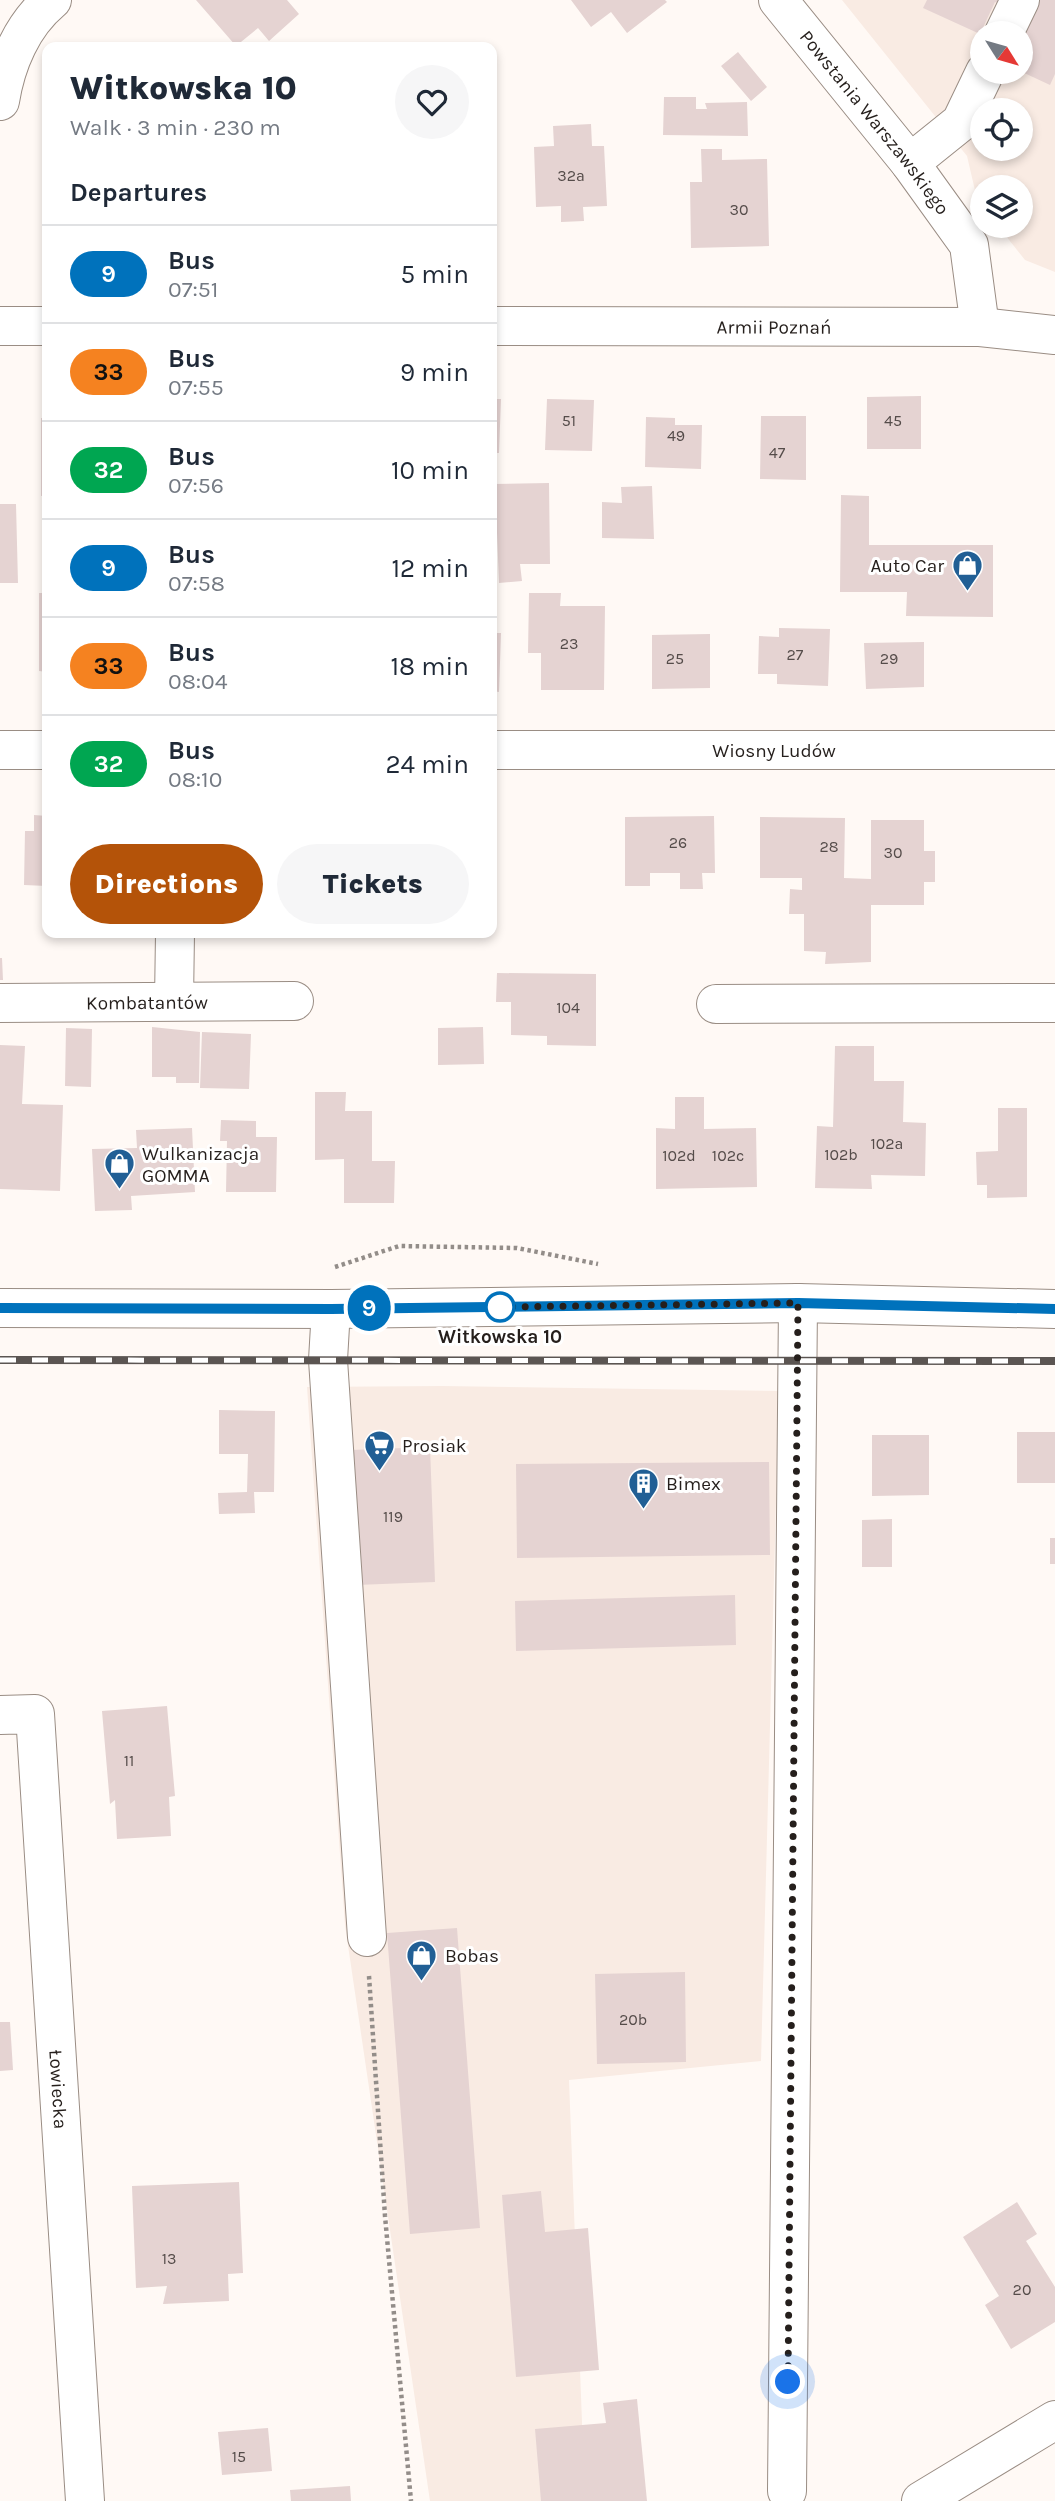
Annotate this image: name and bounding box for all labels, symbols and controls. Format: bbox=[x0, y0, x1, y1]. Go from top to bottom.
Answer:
north arrow bbox=[970, 21, 1032, 84]
map controls bbox=[970, 21, 1033, 238]
street label: Powstania Warszawskiego bbox=[795, 26, 954, 219]
button: heart bbox=[395, 65, 469, 139]
text: Witkowska 10 bbox=[70, 69, 297, 107]
button: locate bbox=[970, 98, 1033, 161]
text: Walk · 3 min · 230 m bbox=[70, 114, 281, 141]
house number: 32a bbox=[557, 166, 585, 185]
button: layers bbox=[970, 175, 1033, 238]
text: Departures bbox=[70, 177, 207, 208]
house number: 30 bbox=[730, 200, 748, 219]
text: Bus bbox=[168, 245, 215, 276]
text: 5 min bbox=[400, 259, 469, 290]
text: 9 bbox=[101, 260, 116, 288]
text: 07:51 bbox=[168, 276, 218, 303]
street label: Armii Poznań bbox=[717, 316, 831, 339]
text: Bus bbox=[168, 343, 215, 374]
text: 9 min bbox=[400, 357, 469, 388]
text: 33 bbox=[94, 358, 123, 386]
text: 07:55 bbox=[168, 374, 224, 401]
house number: 51 bbox=[562, 411, 576, 430]
house number: 45 bbox=[884, 411, 902, 430]
house number: 49 bbox=[667, 426, 685, 445]
text: Bus bbox=[168, 441, 215, 472]
house number: 47 bbox=[769, 443, 786, 462]
text: 10 min bbox=[391, 455, 469, 486]
text: 32 bbox=[94, 456, 123, 484]
text: 07:56 bbox=[168, 472, 224, 499]
text: Bus bbox=[168, 539, 215, 570]
shop icon: Auto Car bbox=[950, 548, 984, 592]
text: 12 min bbox=[391, 553, 469, 584]
text: 9 bbox=[101, 554, 116, 582]
place label: Auto Car bbox=[871, 555, 944, 577]
text: 07:58 bbox=[168, 570, 225, 597]
house number: 23 bbox=[560, 634, 578, 653]
text: Bus bbox=[168, 637, 215, 668]
house number: 27 bbox=[787, 645, 804, 664]
house number: 25 bbox=[666, 649, 684, 668]
house number: 29 bbox=[880, 649, 898, 668]
text: 18 min bbox=[390, 651, 469, 682]
text: 33 bbox=[94, 652, 123, 680]
text: 08:04 bbox=[168, 668, 228, 695]
text: Bus bbox=[168, 735, 215, 766]
street label: Wiosny Ludów bbox=[712, 740, 836, 762]
text: 24 min bbox=[385, 749, 469, 780]
text: 32 bbox=[94, 750, 123, 778]
text: 08:10 bbox=[168, 766, 222, 793]
house number: 26 bbox=[669, 833, 687, 852]
house number: 28 bbox=[819, 837, 839, 856]
house number: 30 bbox=[884, 843, 902, 862]
button: Directions bbox=[70, 844, 263, 924]
button: Tickets bbox=[277, 844, 469, 924]
street label: Kombatantów bbox=[86, 992, 208, 1014]
house number: 104 bbox=[556, 998, 580, 1017]
house number: 102a bbox=[871, 1134, 903, 1153]
place label: Wulkanizacja GOMMA bbox=[142, 1143, 259, 1187]
house number: 102b bbox=[824, 1145, 858, 1164]
house number: 102d bbox=[662, 1146, 696, 1165]
house number: 102c bbox=[712, 1146, 744, 1165]
shop icon: Wulkanizacja GOMMA bbox=[102, 1147, 136, 1191]
line badge: 9 bbox=[346, 1285, 392, 1331]
marker: Witkowska 10 bbox=[485, 1292, 515, 1322]
text: 9 bbox=[362, 1294, 376, 1322]
place label: Witkowska 10 bbox=[438, 1326, 562, 1348]
supermarket icon: Prosiak bbox=[362, 1428, 396, 1472]
place label: Prosiak bbox=[402, 1435, 467, 1457]
building icon: Bimex bbox=[626, 1466, 660, 1510]
place label: Bimex bbox=[666, 1473, 721, 1495]
house number: 119 bbox=[383, 1507, 403, 1526]
house number: 11 bbox=[124, 1751, 134, 1770]
shop icon: Bobas bbox=[405, 1938, 439, 1982]
place label: Bobas bbox=[445, 1945, 499, 1967]
house number: 20b bbox=[619, 2010, 647, 2029]
street label: Łowiecka bbox=[44, 2049, 71, 2130]
house number: 13 bbox=[162, 2249, 176, 2268]
house number: 20 bbox=[1013, 2280, 1031, 2299]
your location bbox=[770, 2364, 805, 2399]
house number: 15 bbox=[232, 2447, 246, 2466]

